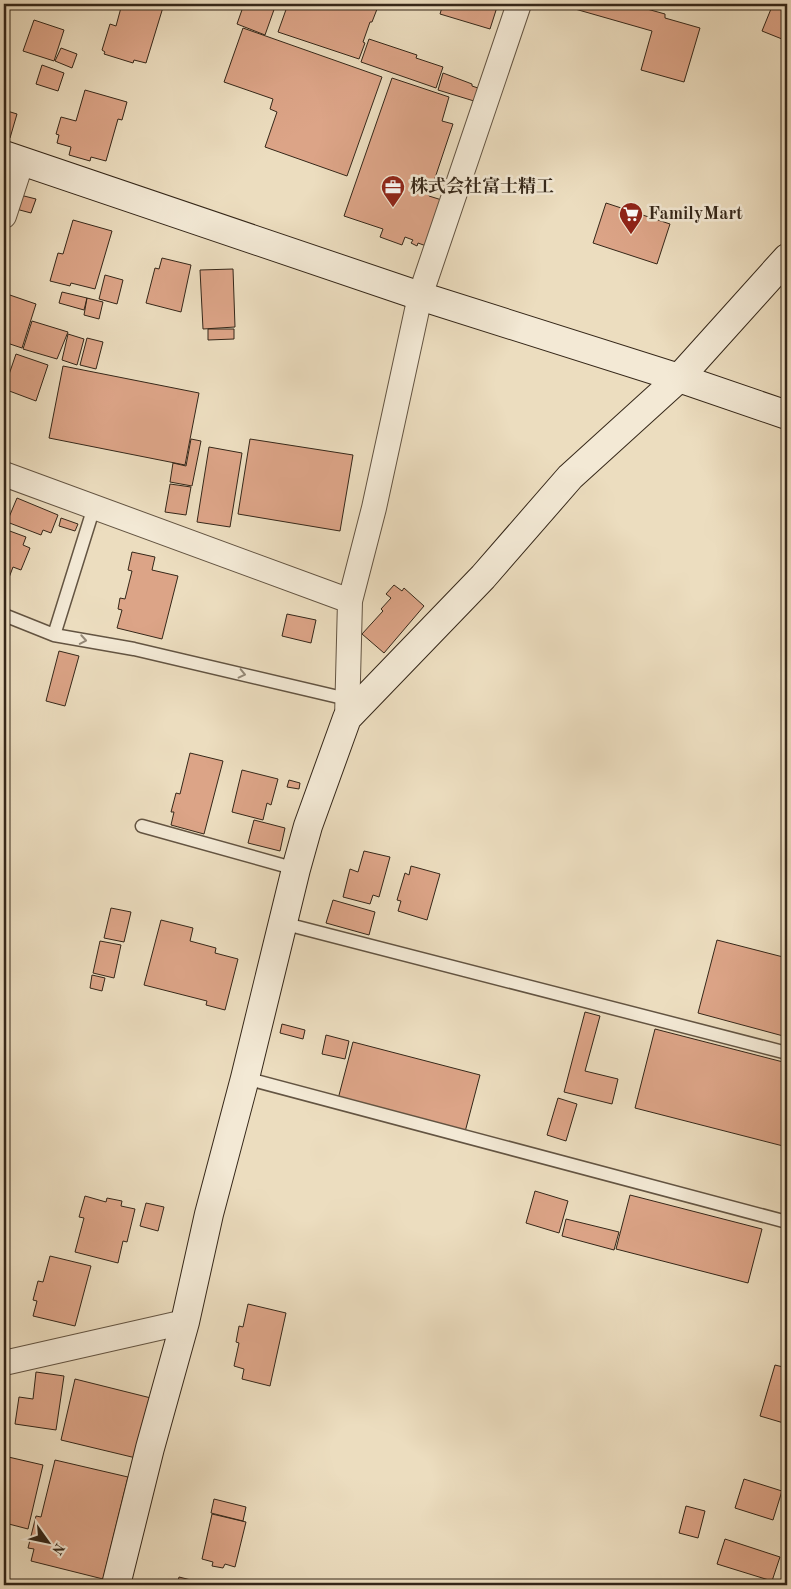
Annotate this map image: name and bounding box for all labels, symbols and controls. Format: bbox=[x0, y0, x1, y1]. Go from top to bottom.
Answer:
office icon: 株式会社富士精工 bbox=[380, 174, 406, 208]
place label: 株式会社富士精工 bbox=[410, 176, 554, 196]
supermarket icon: FamilyMart bbox=[618, 201, 644, 235]
place label: FamilyMart bbox=[648, 205, 743, 223]
one-way arrow bbox=[79, 634, 88, 644]
one-way arrow bbox=[238, 668, 247, 679]
north arrow bbox=[22, 1516, 72, 1566]
text: N bbox=[49, 1540, 67, 1557]

